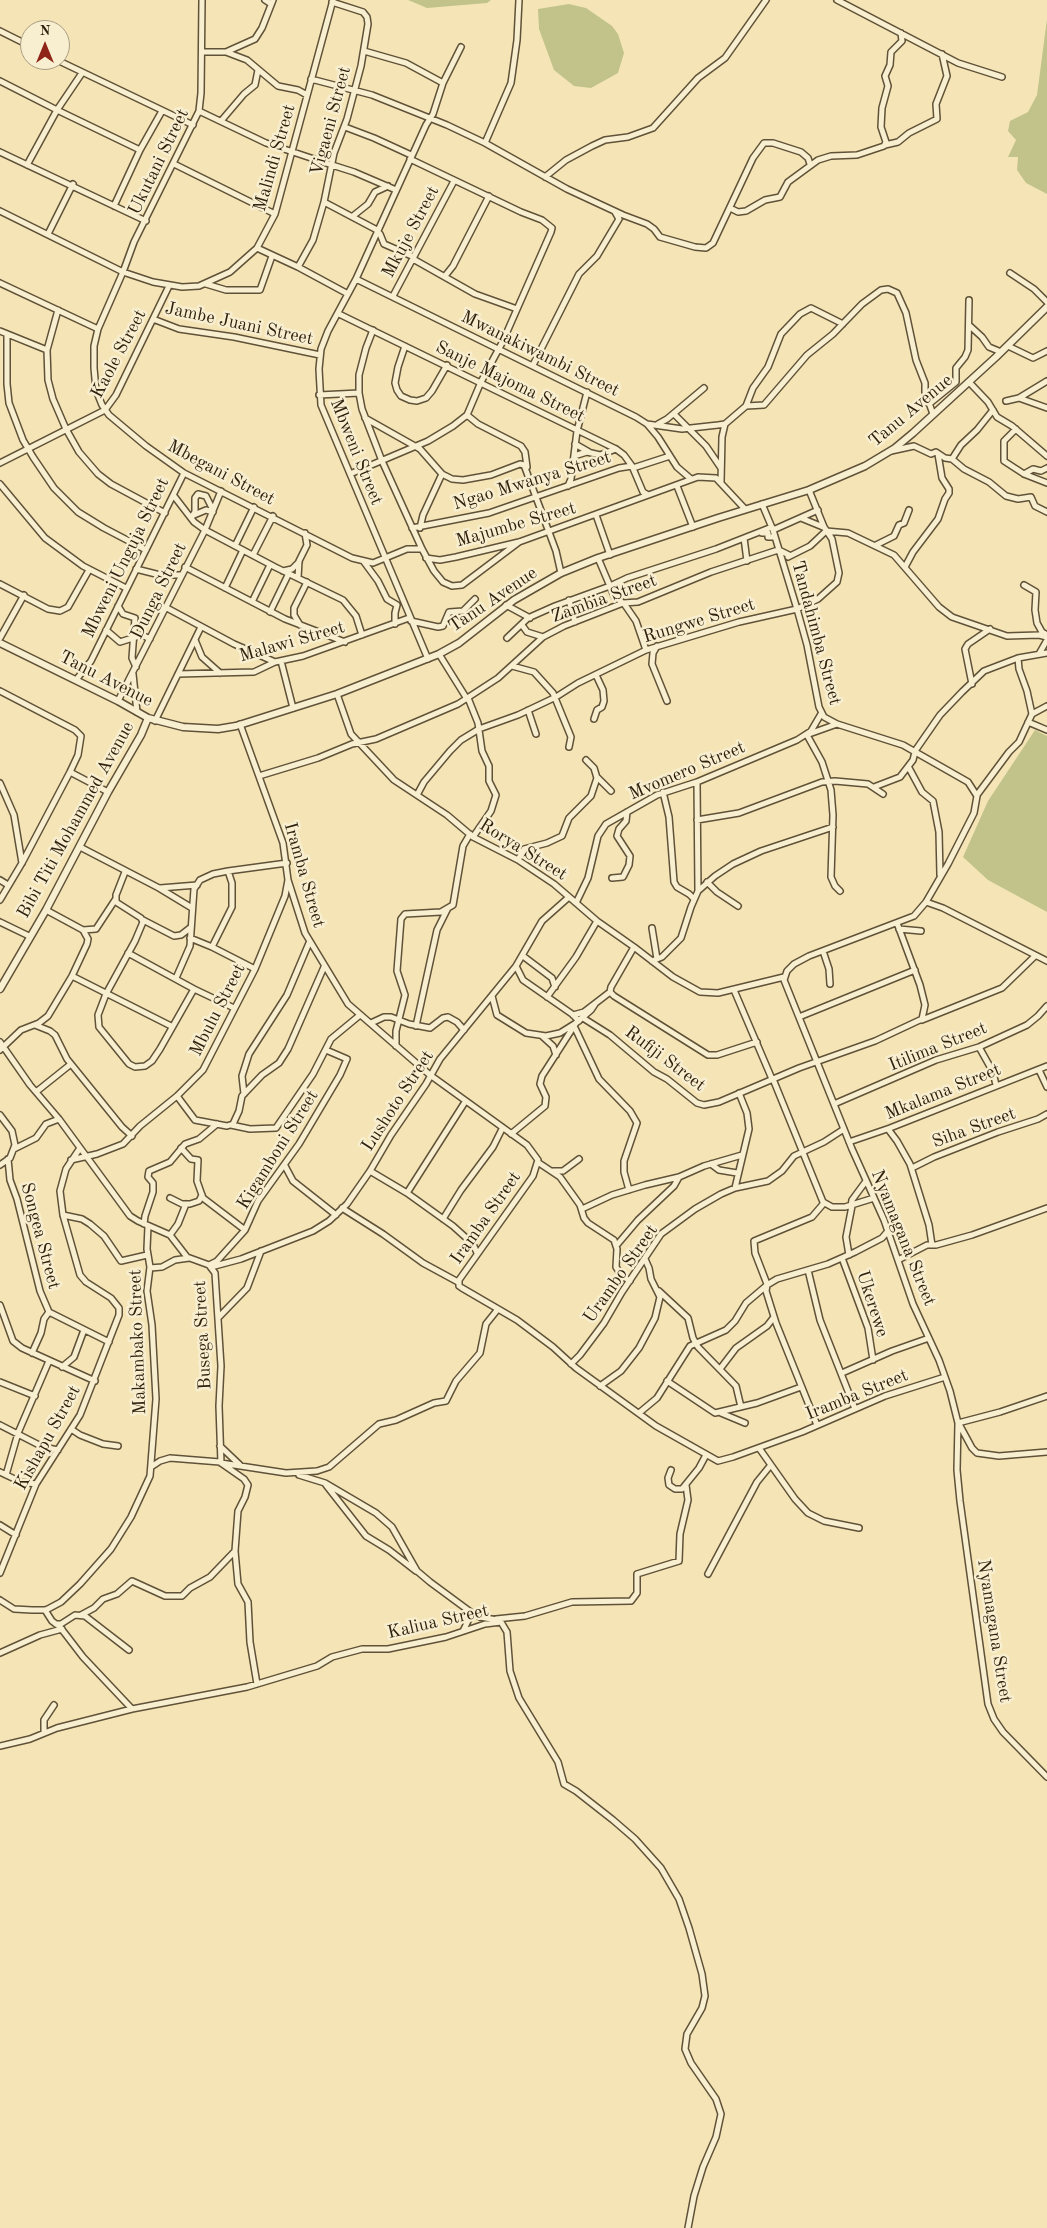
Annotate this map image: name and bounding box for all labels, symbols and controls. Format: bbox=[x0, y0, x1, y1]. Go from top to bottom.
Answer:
north arrow bbox=[20, 20, 70, 70]
text: N bbox=[40, 24, 50, 38]
street label: Vigaeni Street bbox=[306, 64, 356, 178]
street label: Malindi Street bbox=[249, 102, 301, 214]
street label: Ukutani Street bbox=[124, 105, 194, 219]
street label: Mkuje Street bbox=[378, 182, 444, 282]
street label: Jambe Juani Street bbox=[163, 298, 315, 350]
street label: Kaole Street bbox=[87, 306, 151, 402]
street label: Mwanakiwambi Street bbox=[457, 306, 623, 402]
street label: Sanje Majoma Street bbox=[432, 336, 588, 428]
street label: Tanu Avenue bbox=[865, 370, 957, 452]
street label: Mbweni Street bbox=[325, 396, 387, 508]
street label: Mbegani Street bbox=[164, 436, 278, 510]
street label: Ngao Mwanya Street bbox=[450, 447, 614, 515]
street label: Mbweni Unguja Street bbox=[78, 474, 174, 642]
street label: Majumbe Street bbox=[453, 498, 579, 552]
street label: Dunga Street bbox=[126, 539, 192, 643]
street label: Tandahimba Street bbox=[786, 558, 846, 708]
street label: Tanu Avenue bbox=[445, 562, 541, 638]
street label: Zambia Street bbox=[548, 570, 660, 628]
street label: Rungwe Street bbox=[640, 594, 758, 648]
street label: Malawi Street bbox=[237, 617, 347, 667]
street label: Tanu Avenue bbox=[56, 646, 156, 712]
street label: Bibi Titi Mohammed Avenue bbox=[13, 718, 139, 922]
street label: Mvomero Street bbox=[626, 737, 748, 805]
street label: Rorya Street bbox=[475, 814, 571, 886]
street label: Iramba Street bbox=[279, 820, 329, 930]
street label: Mbulu Street bbox=[185, 960, 251, 1060]
street label: Itilima Street bbox=[886, 1018, 990, 1076]
street label: Rufiji Street bbox=[620, 1022, 710, 1096]
street label: Lushoto Street bbox=[357, 1046, 439, 1156]
street label: Mkalama Street bbox=[882, 1059, 1004, 1125]
street label: Kigamboni Street bbox=[233, 1086, 323, 1214]
street label: Siha Street bbox=[929, 1103, 1019, 1153]
street label: Iramba Street bbox=[446, 1167, 526, 1269]
street label: Nyamagana Street bbox=[866, 1167, 940, 1309]
street label: Songea Street bbox=[15, 1180, 65, 1292]
street label: Urambo Street bbox=[579, 1221, 663, 1327]
street label: Ukerewe bbox=[851, 1268, 893, 1340]
street label: Makambako Street bbox=[125, 1269, 151, 1415]
street label: Busega Street bbox=[189, 1280, 217, 1390]
street label: Iramba Street bbox=[803, 1365, 911, 1425]
street label: Kishapu Street bbox=[10, 1382, 86, 1494]
street label: Nyamagana Street bbox=[972, 1558, 1016, 1704]
street label: Kaliua Street bbox=[385, 1600, 491, 1644]

